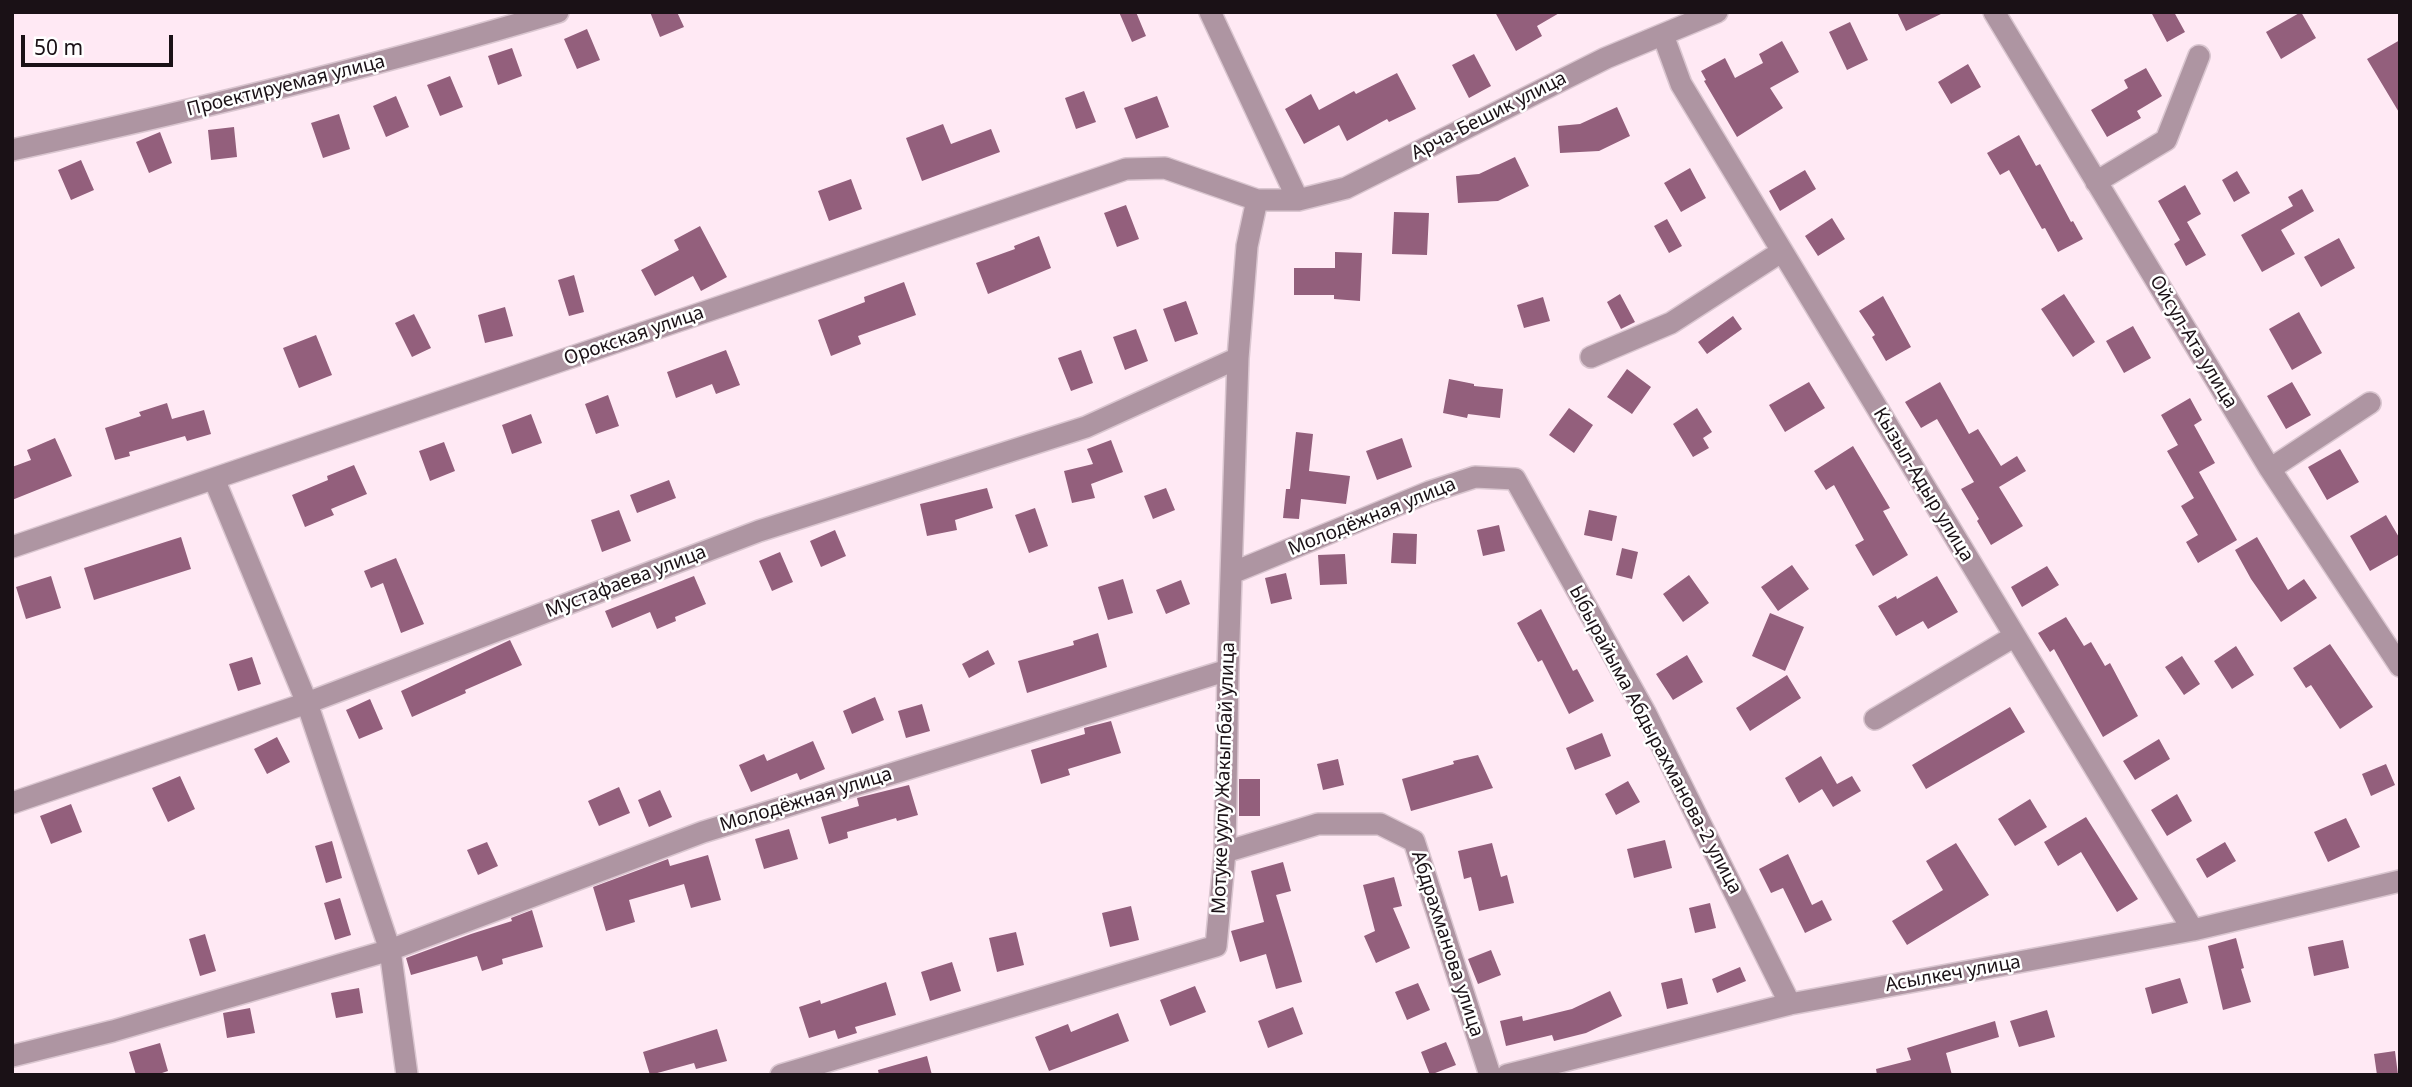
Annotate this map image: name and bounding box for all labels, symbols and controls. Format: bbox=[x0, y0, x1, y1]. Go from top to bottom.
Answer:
scale bar bbox=[24, 21, 177, 65]
text: 50 m bbox=[34, 33, 83, 61]
street label: Проектируемая улица bbox=[185, 50, 387, 122]
street label: Арча-Бешик улица bbox=[1408, 67, 1570, 165]
street label: Ойсул-Ата улица bbox=[2144, 271, 2242, 413]
street label: Орокская улица bbox=[561, 301, 707, 371]
street label: Кызыл-Адыр улица bbox=[1868, 404, 1978, 566]
street label: Молодёжная улица bbox=[1285, 473, 1459, 561]
street label: Мустафаева улица bbox=[542, 541, 710, 623]
street label: Ыбырайыма Абдырахманова-2 улица bbox=[1564, 582, 1746, 898]
street label: Мотуке уулу Жакыпбай улица bbox=[1208, 642, 1240, 914]
street label: Молодёжная улица bbox=[717, 763, 895, 837]
street label: Абдрахманова улица bbox=[1406, 848, 1488, 1040]
street label: Асылкеч улица bbox=[1884, 951, 2022, 997]

